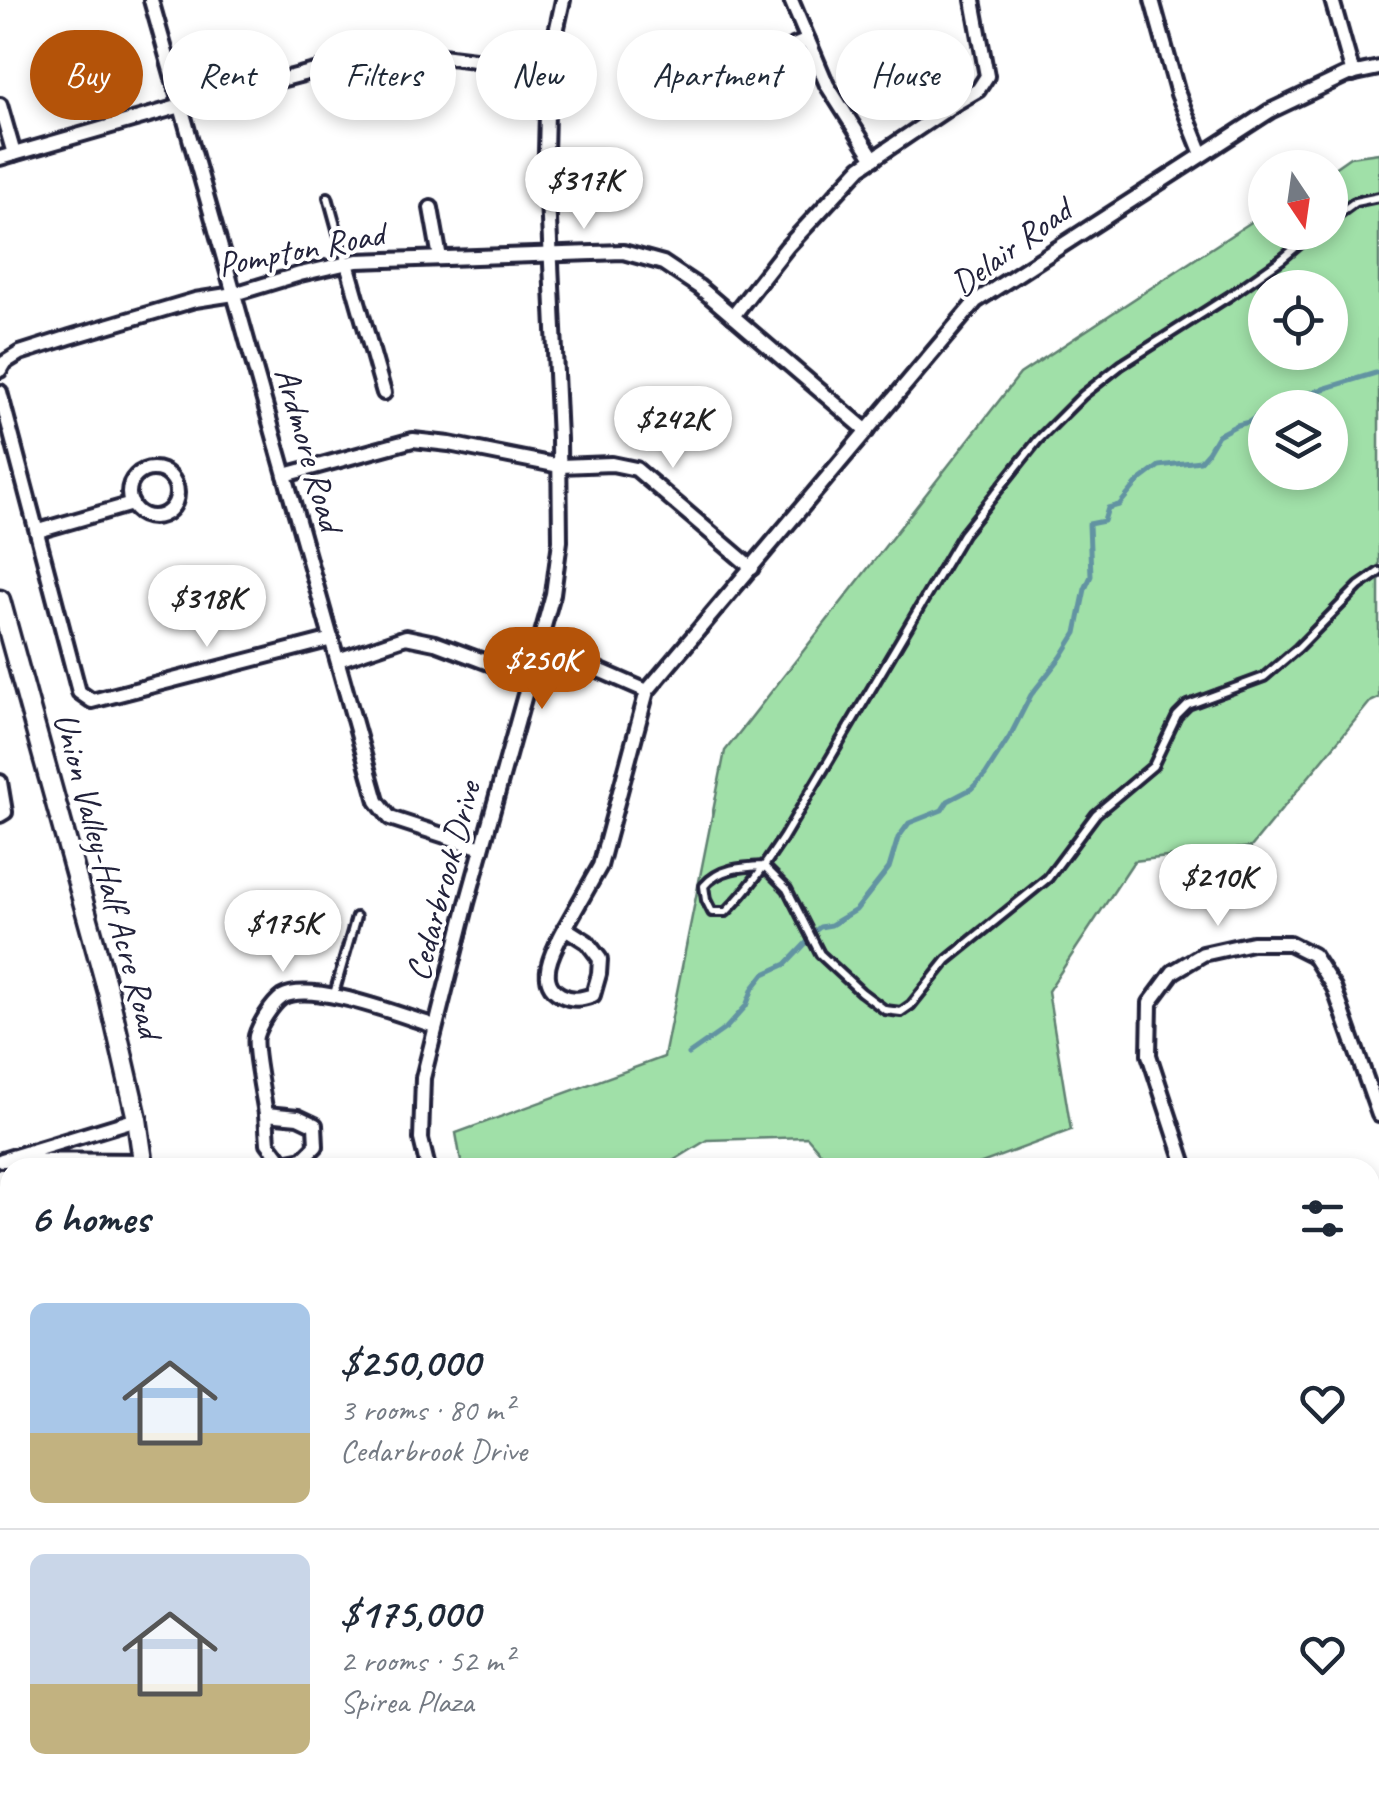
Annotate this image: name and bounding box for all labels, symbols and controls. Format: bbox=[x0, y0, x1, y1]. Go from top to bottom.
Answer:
chip: Buy bbox=[30, 30, 143, 120]
chip: Rent bbox=[163, 30, 290, 120]
chip: Filters bbox=[310, 30, 456, 120]
chip: New bbox=[476, 30, 597, 120]
chip: Apartment bbox=[617, 30, 816, 120]
chip: House bbox=[836, 30, 974, 120]
pin: $317K bbox=[514, 147, 654, 232]
north arrow bbox=[1248, 150, 1348, 250]
map controls bbox=[1248, 150, 1348, 490]
text: $317K bbox=[547, 159, 621, 200]
street label: Delair Road bbox=[942, 185, 1084, 306]
street label: Pompton Road bbox=[214, 210, 393, 287]
button: locate bbox=[1248, 270, 1348, 370]
street label: Ardmore Road bbox=[264, 362, 355, 541]
pin: $242K bbox=[603, 386, 743, 471]
button: layers bbox=[1248, 390, 1348, 490]
text: $242K bbox=[636, 398, 710, 439]
pin: $318K bbox=[137, 565, 277, 650]
text: $318K bbox=[170, 577, 244, 618]
pin: $250K bbox=[472, 627, 612, 712]
text: $250K bbox=[505, 639, 579, 680]
street label: Union Valley-Half Acre Road bbox=[43, 708, 174, 1047]
street label: Cedarbrook Drive bbox=[395, 774, 492, 986]
pin: $210K bbox=[1148, 844, 1288, 929]
text: $210K bbox=[1181, 856, 1255, 897]
pin: $175K bbox=[213, 890, 353, 975]
text: $175K bbox=[246, 902, 320, 943]
icon: filters bbox=[1295, 1191, 1350, 1246]
text: 6 homes bbox=[30, 1192, 149, 1245]
text: $250,000 bbox=[340, 1336, 480, 1389]
icon: home bbox=[110, 1343, 230, 1463]
icon: heart bbox=[1295, 1376, 1350, 1431]
text: 3 rooms · 80 m² bbox=[340, 1389, 513, 1430]
text: Cedarbrook Drive bbox=[340, 1430, 527, 1471]
text: $175,000 bbox=[340, 1587, 480, 1640]
icon: home bbox=[110, 1594, 230, 1714]
icon: heart bbox=[1295, 1627, 1350, 1682]
text: 2 rooms · 52 m² bbox=[340, 1640, 513, 1681]
text: Spirea Plaza bbox=[340, 1681, 474, 1722]

